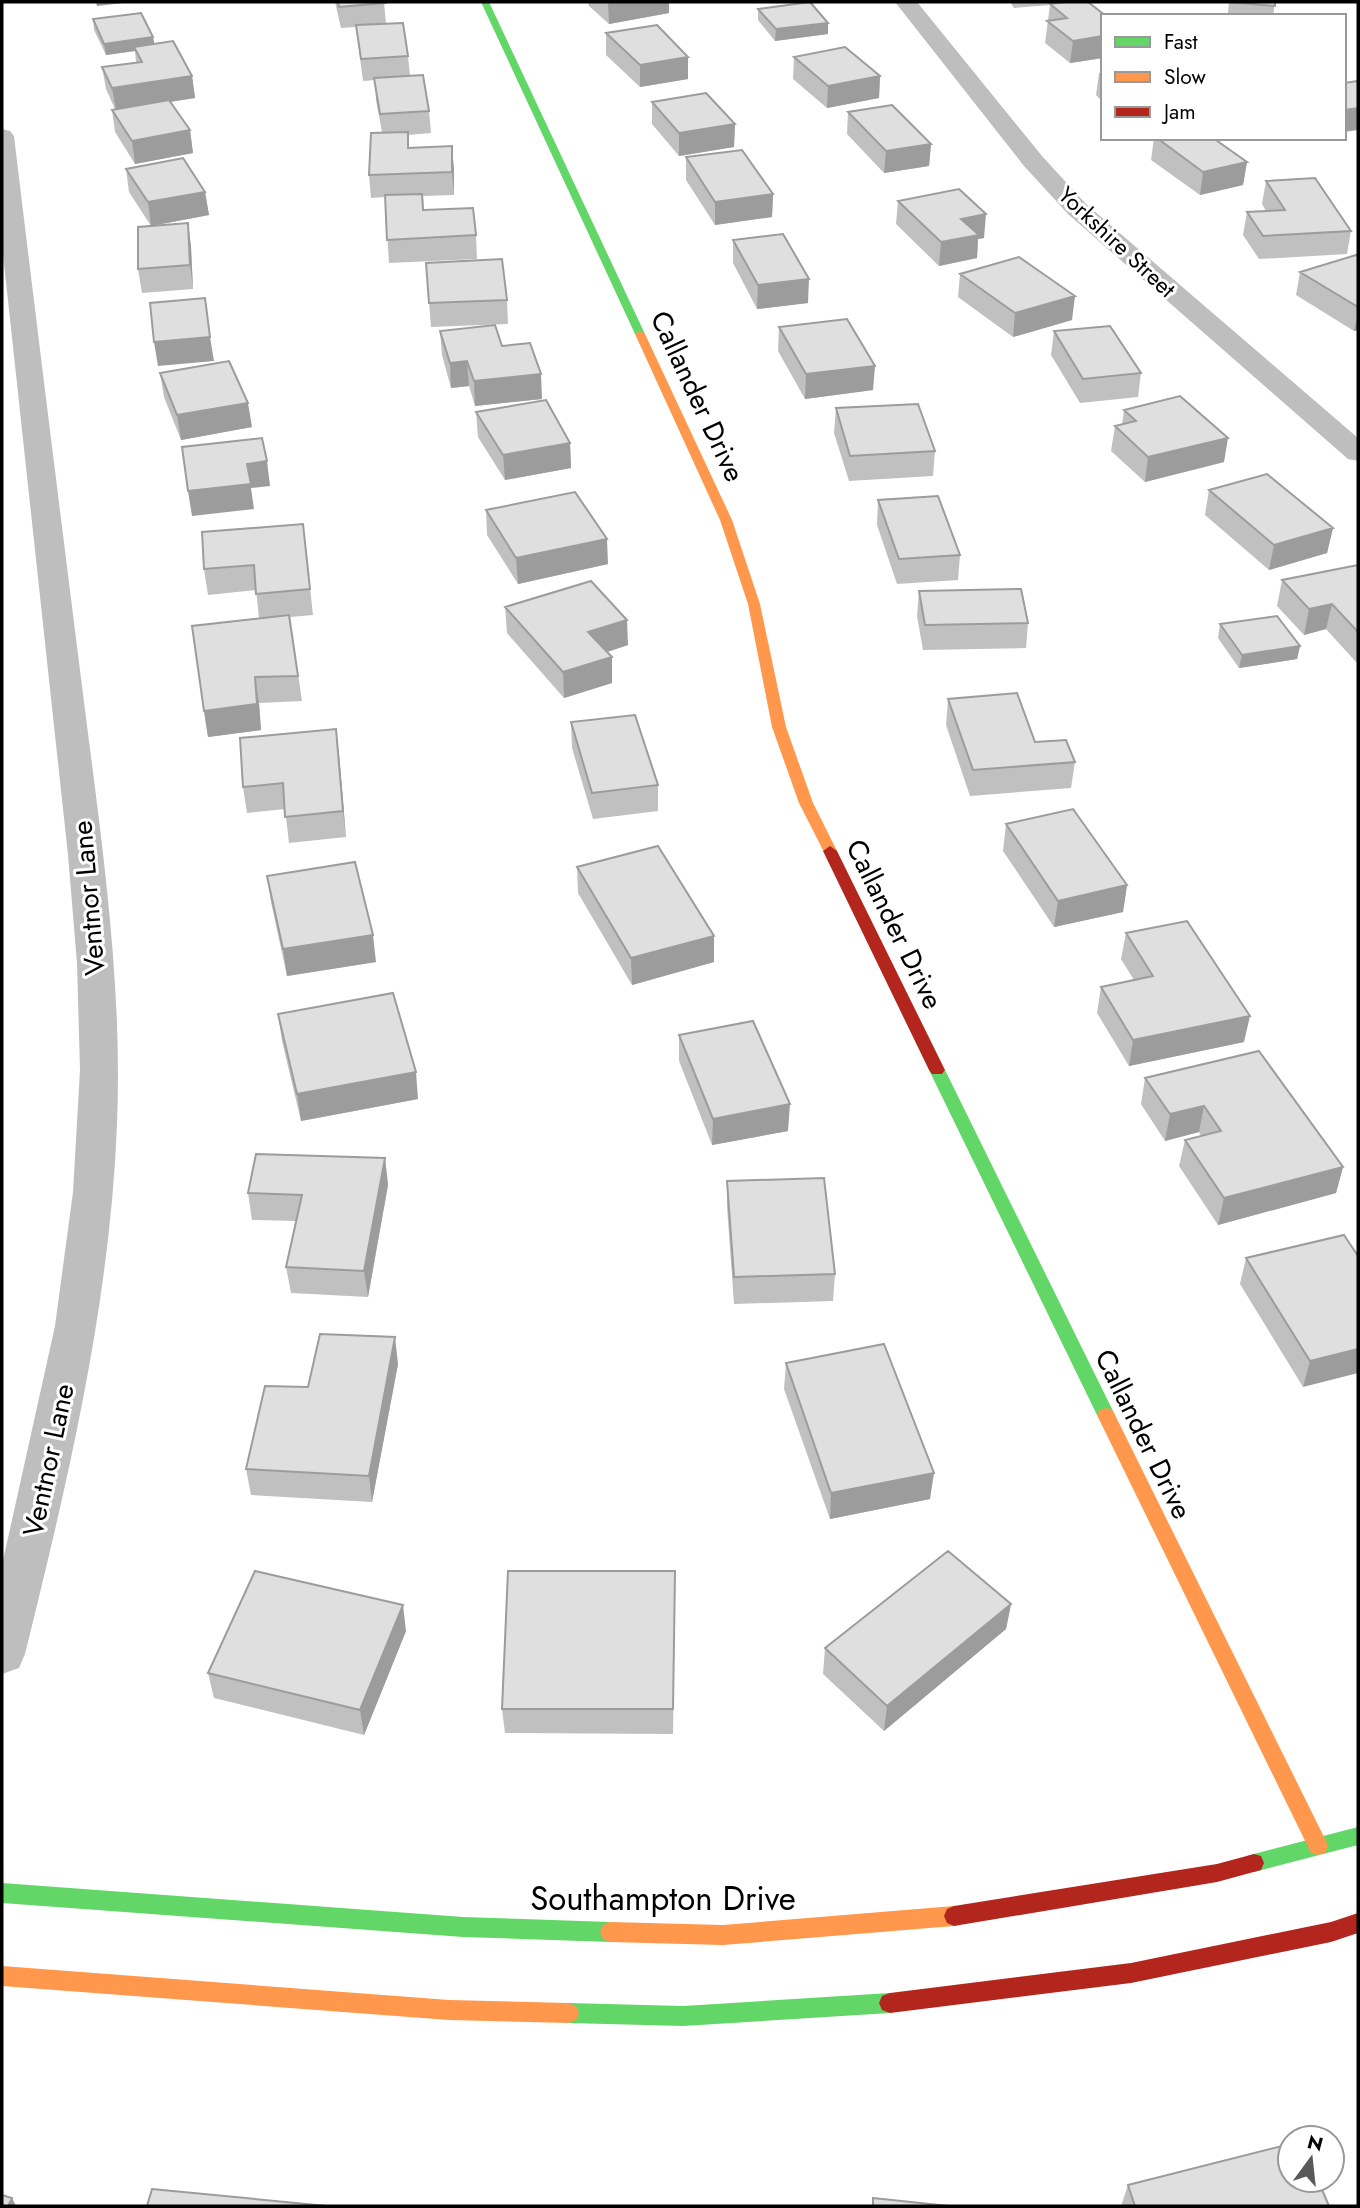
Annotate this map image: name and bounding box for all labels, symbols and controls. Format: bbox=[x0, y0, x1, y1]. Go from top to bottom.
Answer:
legend bbox=[1101, 14, 1346, 140]
text: Fast bbox=[1164, 27, 1197, 57]
text: Slow bbox=[1164, 62, 1206, 92]
text: Jam bbox=[1161, 97, 1196, 127]
street label: Yorkshire Street bbox=[1051, 179, 1184, 306]
street label: Callander Drive bbox=[640, 304, 755, 488]
street label: Ventnor Lane bbox=[61, 819, 116, 977]
street label: Callander Drive bbox=[836, 832, 953, 1016]
street label: Callander Drive bbox=[1085, 1342, 1202, 1526]
street label: Ventnor Lane bbox=[12, 1380, 85, 1540]
street label: Southampton Drive bbox=[530, 1875, 796, 1922]
north arrow bbox=[1276, 2124, 1346, 2194]
text: N bbox=[1304, 2128, 1326, 2158]

